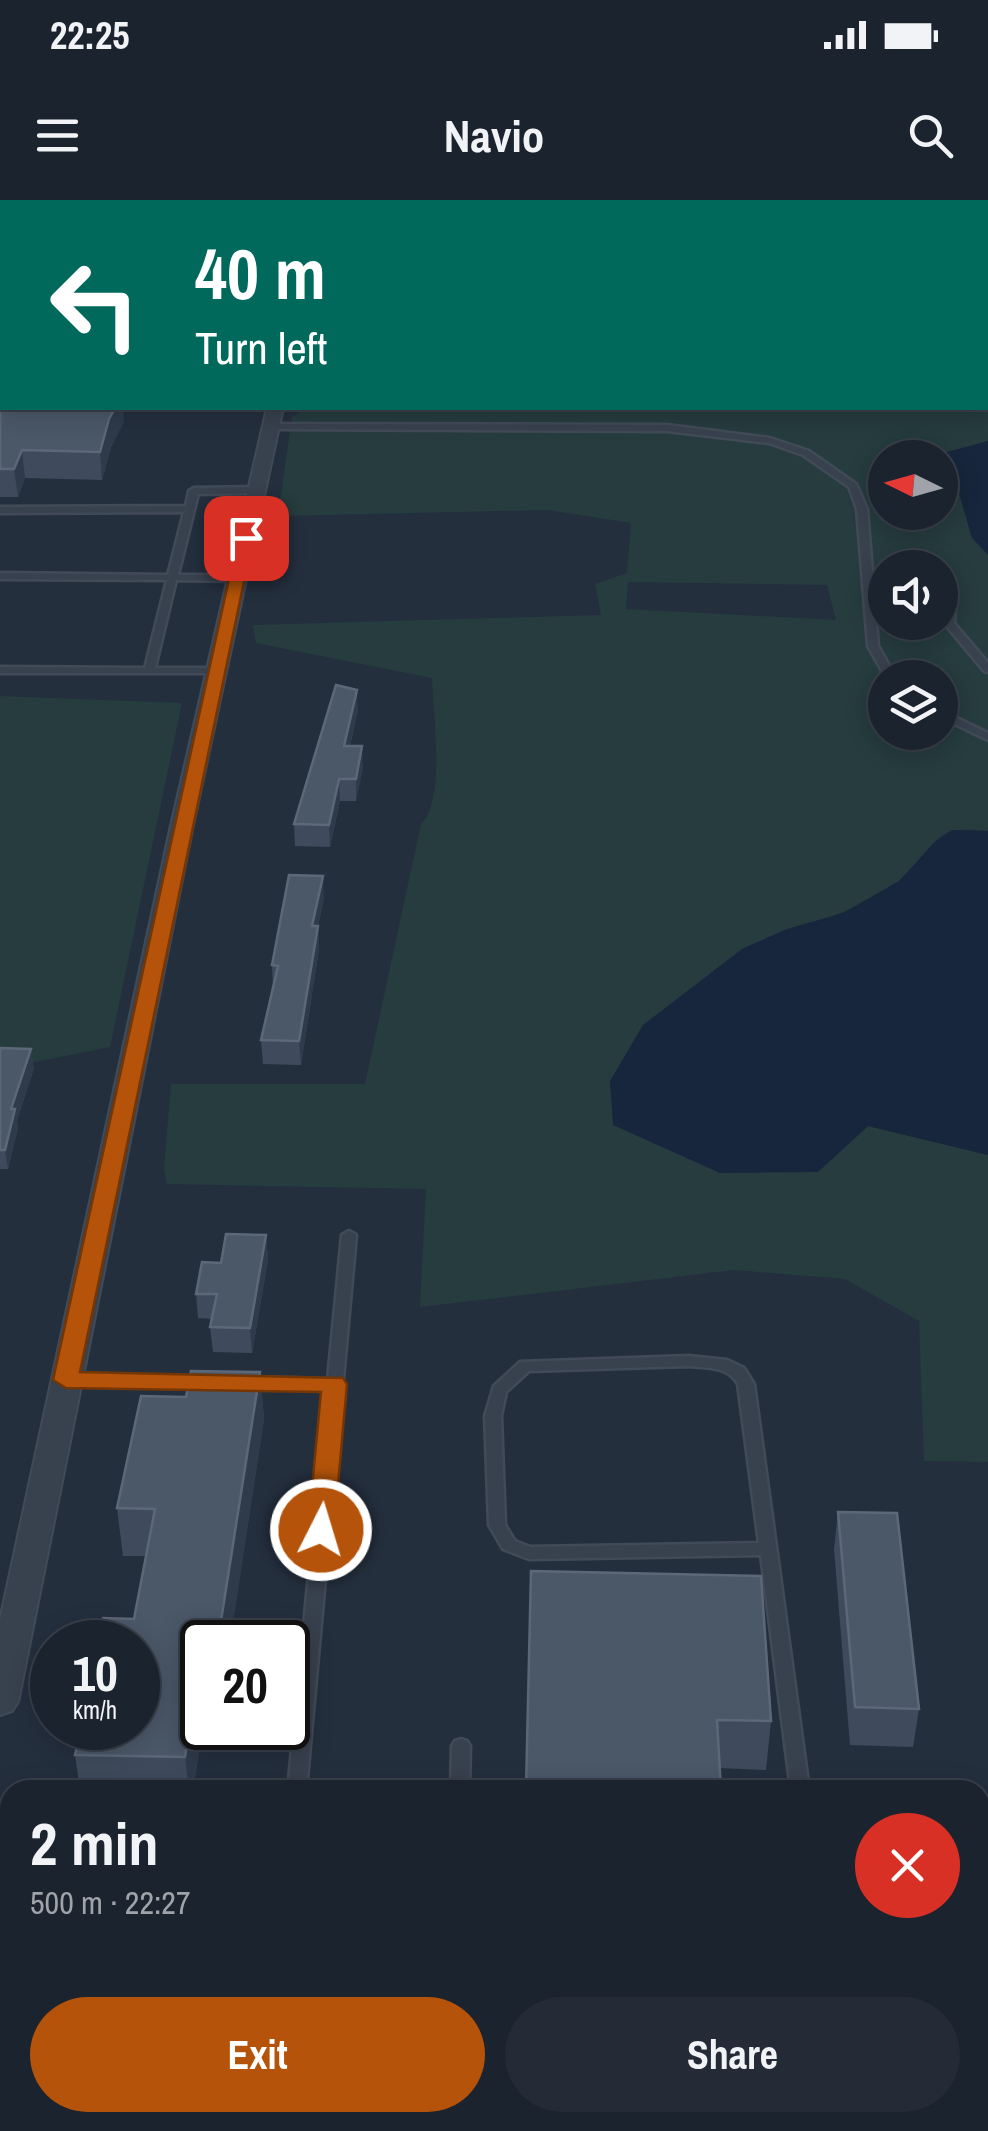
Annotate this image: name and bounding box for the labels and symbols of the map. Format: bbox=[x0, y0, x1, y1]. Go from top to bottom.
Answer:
north arrow bbox=[868, 440, 958, 530]
pin bbox=[204, 496, 289, 581]
position arrow bbox=[269, 1478, 373, 1582]
speed limit sign: 20 bbox=[180, 1620, 310, 1750]

